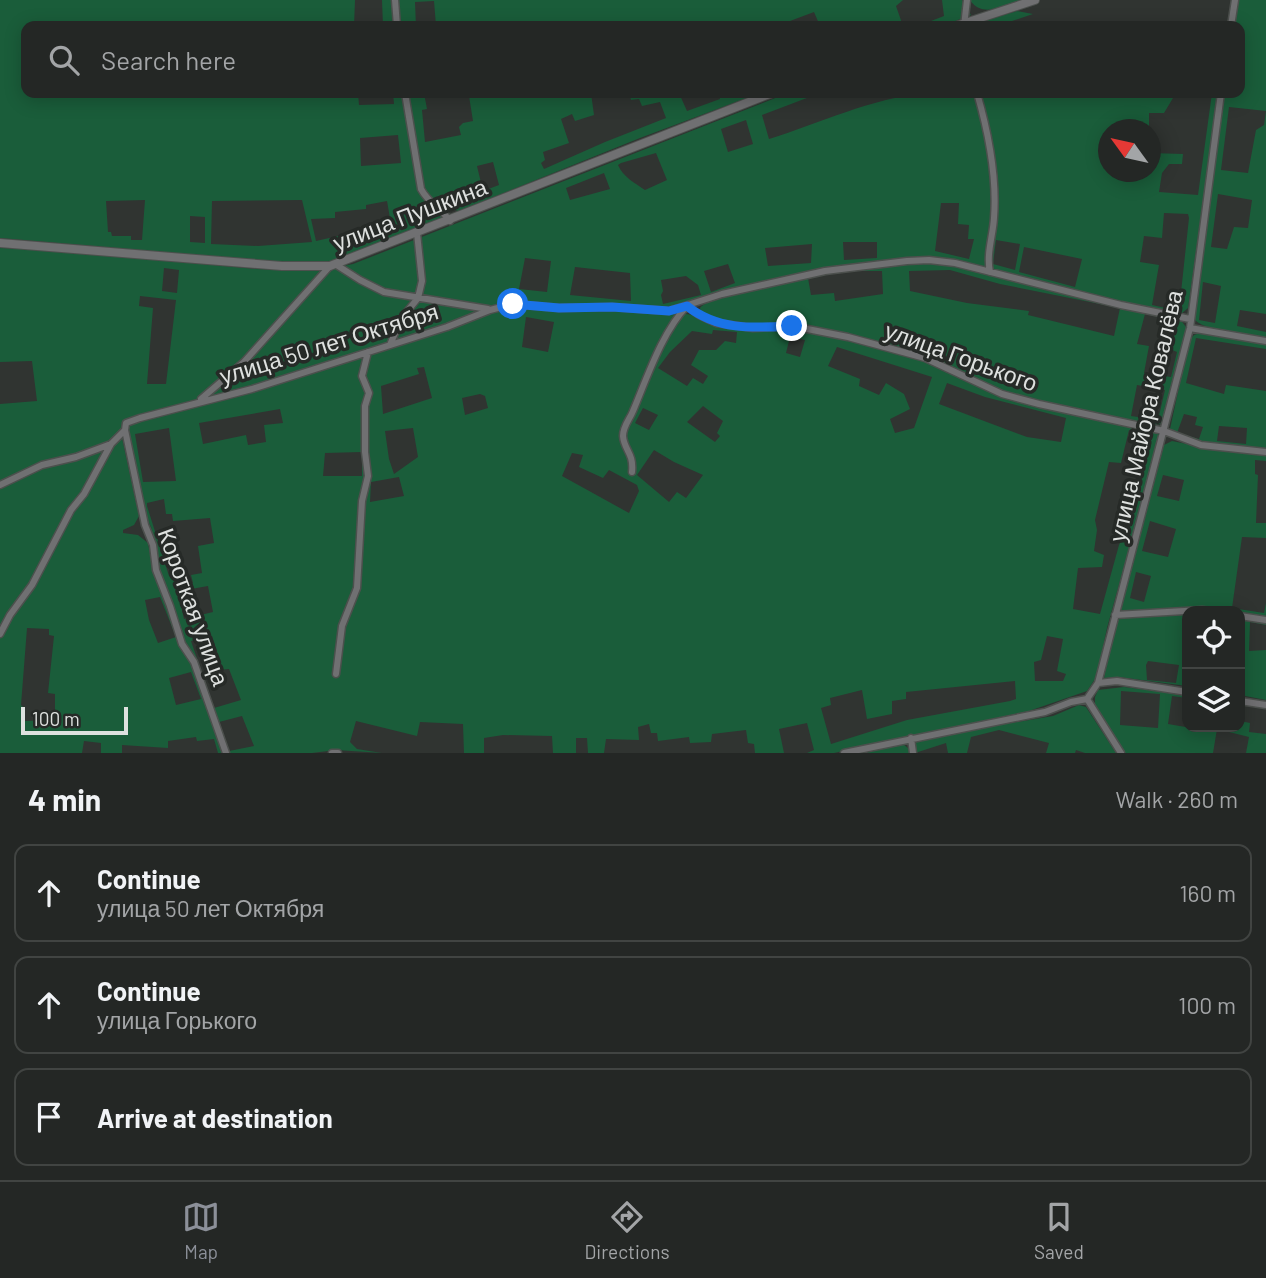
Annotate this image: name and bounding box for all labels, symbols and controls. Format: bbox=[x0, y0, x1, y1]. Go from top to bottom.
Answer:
search box bbox=[21, 21, 1245, 98]
icon: search bbox=[45, 41, 83, 79]
text: Search here bbox=[101, 44, 236, 75]
north arrow bbox=[1098, 119, 1161, 182]
street label: улица Пушкина bbox=[329, 172, 491, 256]
street label: улица Майора Ковалёва bbox=[1102, 287, 1188, 545]
route start bbox=[497, 288, 528, 319]
street label: улица 50 лет Октября bbox=[216, 296, 441, 390]
route end bbox=[776, 310, 807, 341]
street label: улица Горького bbox=[881, 316, 1041, 397]
street label: Короткая улица bbox=[152, 524, 235, 689]
map controls bbox=[1182, 606, 1245, 732]
button: locate bbox=[1182, 606, 1245, 669]
button: layers bbox=[1182, 669, 1245, 732]
scale bar bbox=[21, 704, 128, 736]
text: 100 m bbox=[32, 707, 80, 730]
text: 4 min bbox=[28, 781, 101, 817]
text: Walk · 260 m bbox=[1116, 785, 1238, 813]
text: Continue bbox=[97, 863, 201, 894]
icon: ahead bbox=[30, 874, 68, 912]
text: 160 m bbox=[1179, 879, 1236, 907]
text: улица 50 лет Октября bbox=[97, 894, 324, 922]
text: Continue bbox=[97, 975, 201, 1006]
icon: ahead bbox=[30, 986, 68, 1024]
text: 100 m bbox=[1178, 991, 1236, 1019]
text: улица Горького bbox=[97, 1006, 257, 1034]
icon: arrive bbox=[30, 1098, 68, 1136]
text: Arrive at destination bbox=[97, 1102, 333, 1133]
tab: Map bbox=[182, 1198, 220, 1263]
tab: Directions bbox=[585, 1198, 670, 1263]
tab: Saved bbox=[1034, 1198, 1084, 1263]

